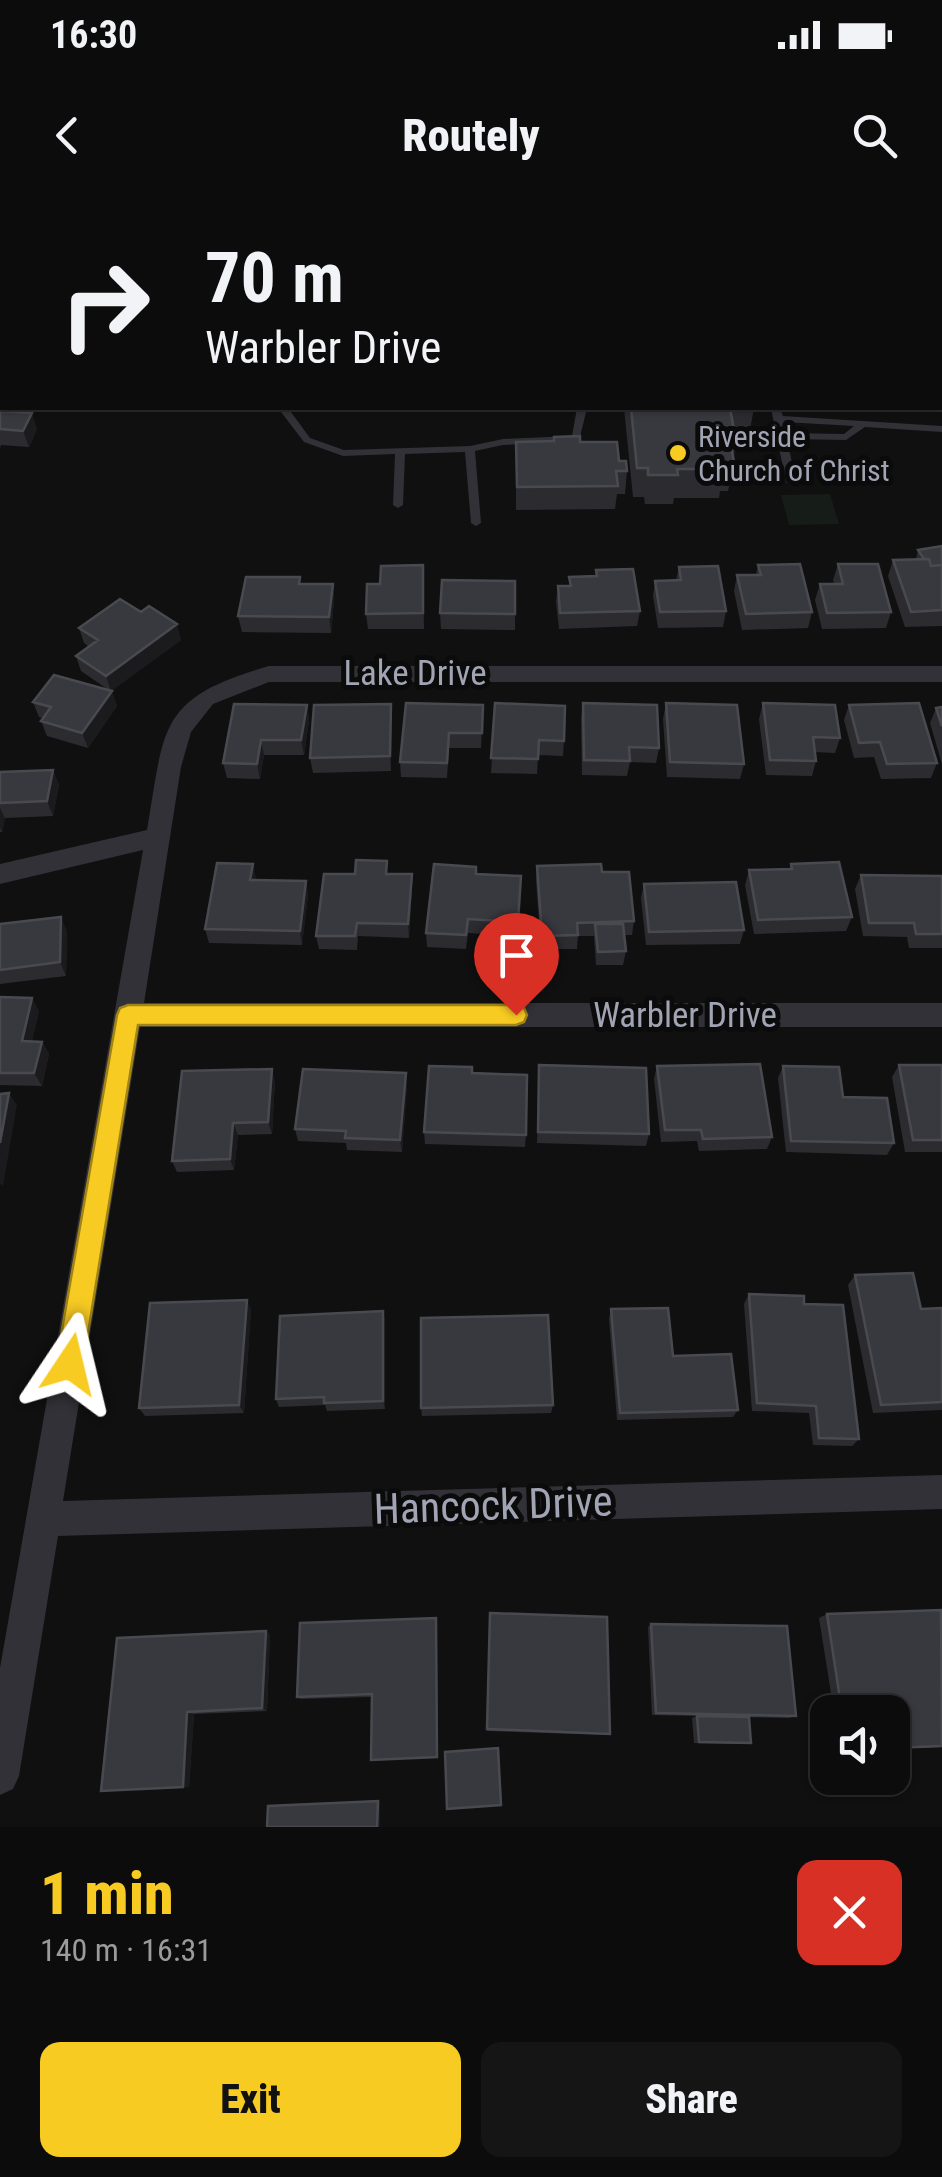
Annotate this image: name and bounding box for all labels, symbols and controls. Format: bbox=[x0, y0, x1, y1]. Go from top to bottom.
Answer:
text: 16:30 bbox=[50, 13, 137, 57]
icon: back bbox=[40, 108, 95, 163]
icon: search bbox=[847, 108, 902, 163]
text: Routely bbox=[402, 109, 540, 162]
text: 70 m bbox=[205, 237, 344, 319]
icon: right bbox=[40, 240, 170, 370]
text: Warbler Drive bbox=[205, 321, 441, 374]
place label: Riverside Church of Christ bbox=[698, 419, 890, 488]
marker: Riverside Church of Christ bbox=[667, 442, 689, 464]
street label: Lake Drive bbox=[343, 653, 487, 694]
pin bbox=[474, 913, 559, 1016]
icon: arrive bbox=[489, 928, 544, 983]
street label: Warbler Drive bbox=[593, 995, 777, 1036]
position arrow bbox=[18, 1312, 122, 1416]
street label: Hancock Drive bbox=[373, 1476, 613, 1534]
map controls bbox=[810, 1695, 910, 1795]
button: sound bbox=[810, 1695, 910, 1795]
text: 1 min bbox=[40, 1858, 174, 1929]
button: close bbox=[797, 1860, 902, 1965]
text: 140 m · 16:31 bbox=[40, 1931, 212, 1969]
button: Exit bbox=[40, 2042, 461, 2157]
button: Share bbox=[481, 2042, 902, 2157]

